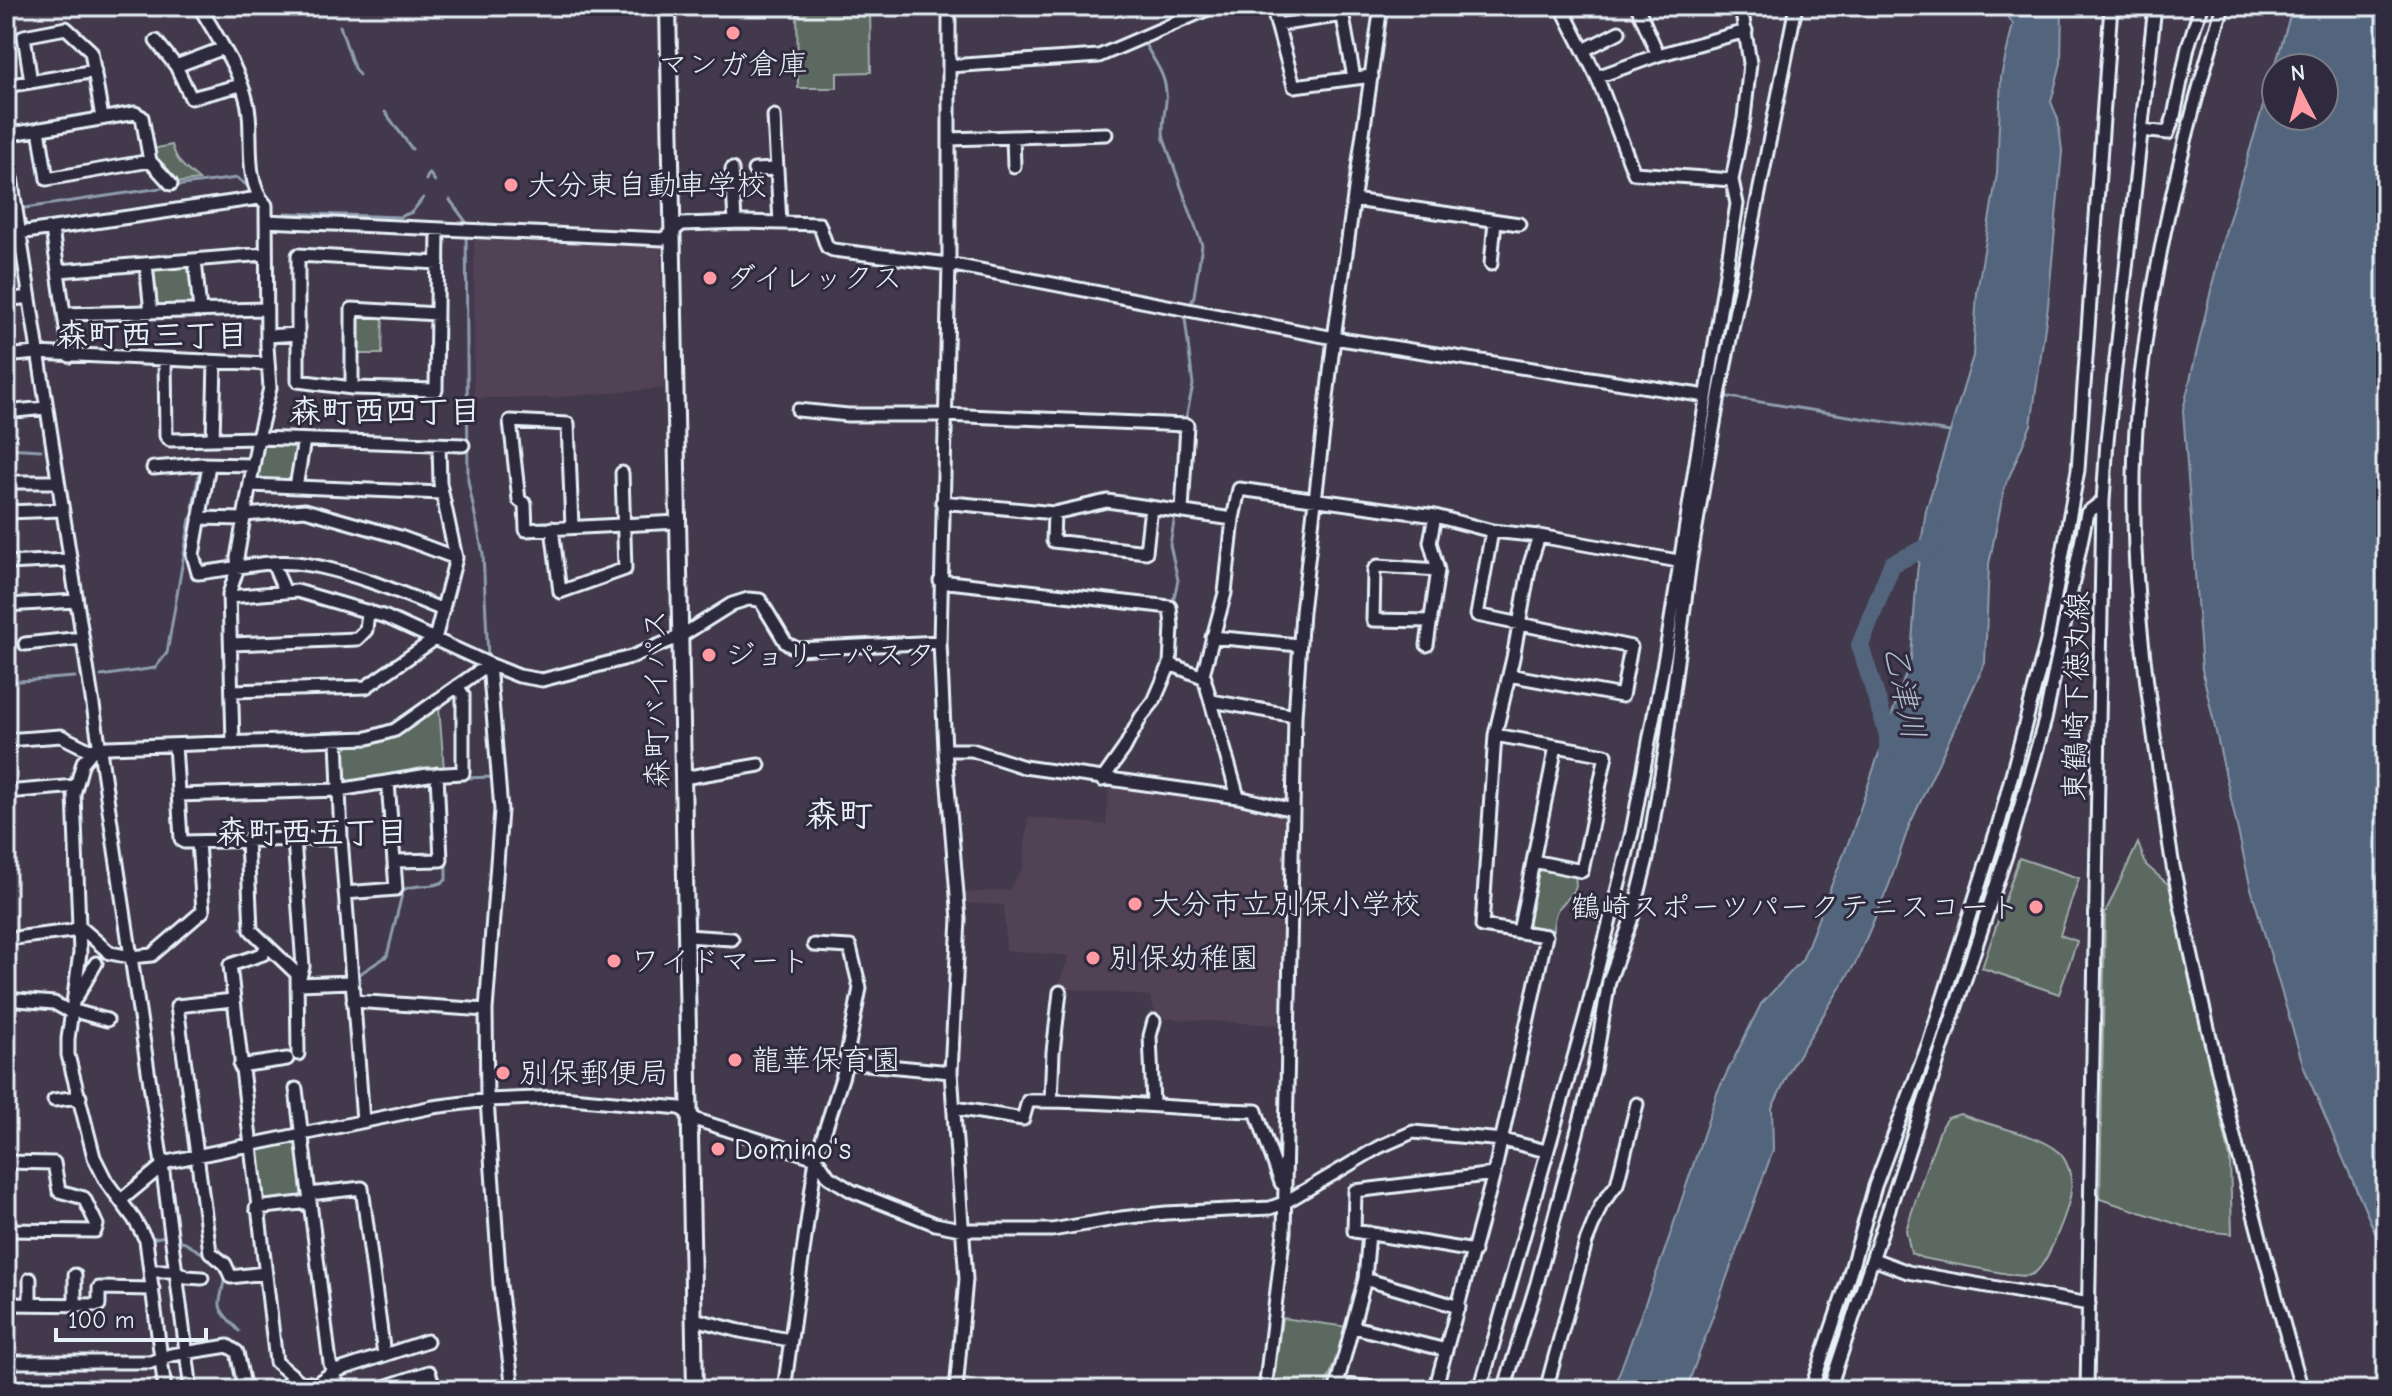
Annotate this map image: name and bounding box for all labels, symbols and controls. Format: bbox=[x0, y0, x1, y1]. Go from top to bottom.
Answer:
marker: マンガ倉庫 bbox=[724, 24, 742, 42]
place label: マンガ倉庫 bbox=[658, 47, 808, 82]
north arrow bbox=[2260, 52, 2340, 132]
text: N bbox=[2290, 59, 2307, 87]
place label: 大分東自動車学校 bbox=[527, 168, 767, 203]
marker: 大分東自動車学校 bbox=[502, 176, 520, 194]
place label: ダイレックス bbox=[726, 261, 902, 296]
marker: ダイレックス bbox=[701, 269, 719, 287]
district label: 森町西三丁目 bbox=[56, 317, 248, 354]
district label: 森町西四丁目 bbox=[289, 393, 481, 430]
street label: 東鶴崎下徳丸線 bbox=[2057, 591, 2096, 801]
street label: 森町バイパス bbox=[637, 609, 676, 789]
place label: ジョリーパスタ bbox=[725, 638, 936, 673]
water label: 乙津川 bbox=[1876, 641, 1933, 743]
marker: ジョリーパスタ bbox=[700, 646, 718, 664]
district label: 森町 bbox=[805, 795, 873, 835]
district label: 森町西五丁目 bbox=[216, 814, 408, 851]
place label: 大分市立別保小学校 bbox=[1151, 887, 1421, 922]
place label: 鶴崎スポーツパークテニスコート bbox=[1571, 890, 2020, 925]
marker: 大分市立別保小学校 bbox=[1126, 895, 1144, 913]
marker: 鶴崎スポーツパークテニスコート bbox=[2027, 898, 2045, 916]
place label: 別保幼稚園 bbox=[1109, 941, 1259, 976]
place label: ワイドマート bbox=[630, 944, 810, 979]
marker: 別保幼稚園 bbox=[1084, 949, 1102, 967]
marker: ワイドマート bbox=[605, 952, 623, 970]
place label: 龍華保育園 bbox=[751, 1043, 901, 1078]
marker: 龍華保育園 bbox=[726, 1051, 744, 1069]
place label: 別保郵便局 bbox=[519, 1056, 669, 1091]
marker: 別保郵便局 bbox=[494, 1064, 512, 1082]
place label: Domino's bbox=[734, 1132, 851, 1167]
marker: Domino's bbox=[709, 1140, 727, 1158]
scale bar bbox=[56, 1292, 206, 1342]
text: 100 m bbox=[68, 1306, 135, 1334]

